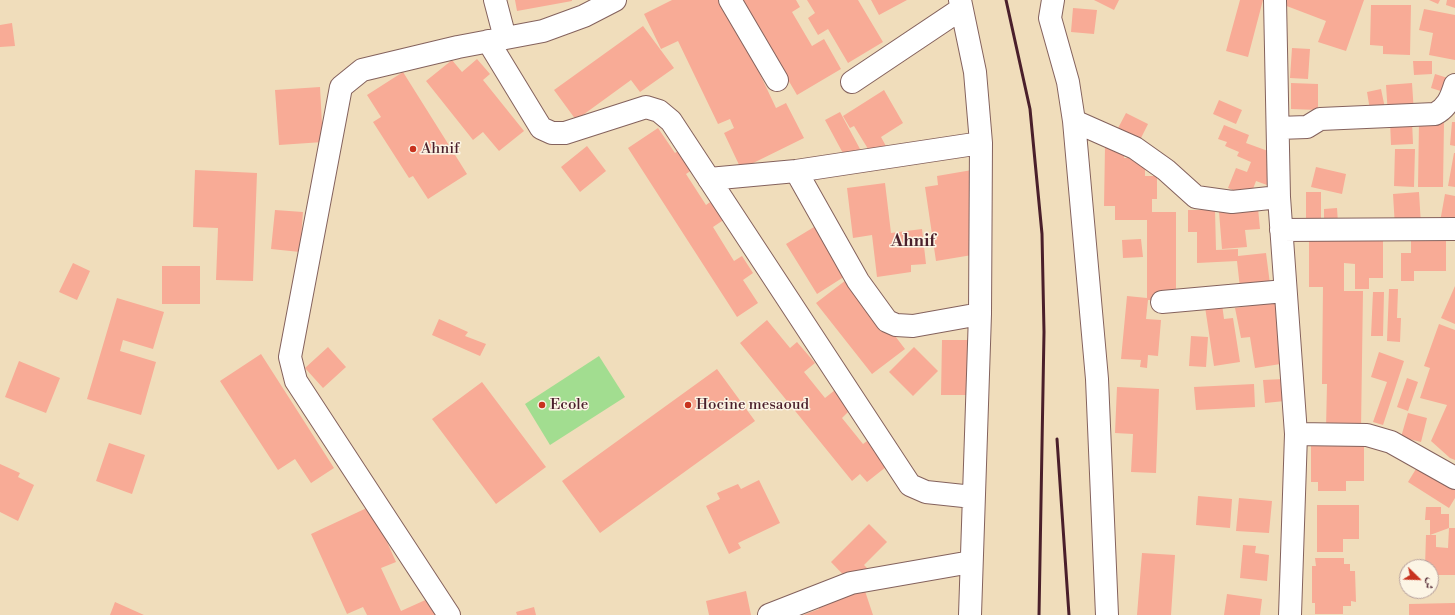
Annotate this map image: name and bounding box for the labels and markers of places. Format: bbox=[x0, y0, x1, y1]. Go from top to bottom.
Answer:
place label: Ahnif bbox=[421, 140, 460, 158]
marker: Ahnif bbox=[408, 144, 418, 154]
place label: Ecole bbox=[550, 396, 588, 414]
place label: Hocine mesaoud bbox=[696, 396, 809, 414]
marker: Ecole bbox=[537, 400, 547, 410]
marker: Hocine mesaoud bbox=[683, 400, 693, 410]

